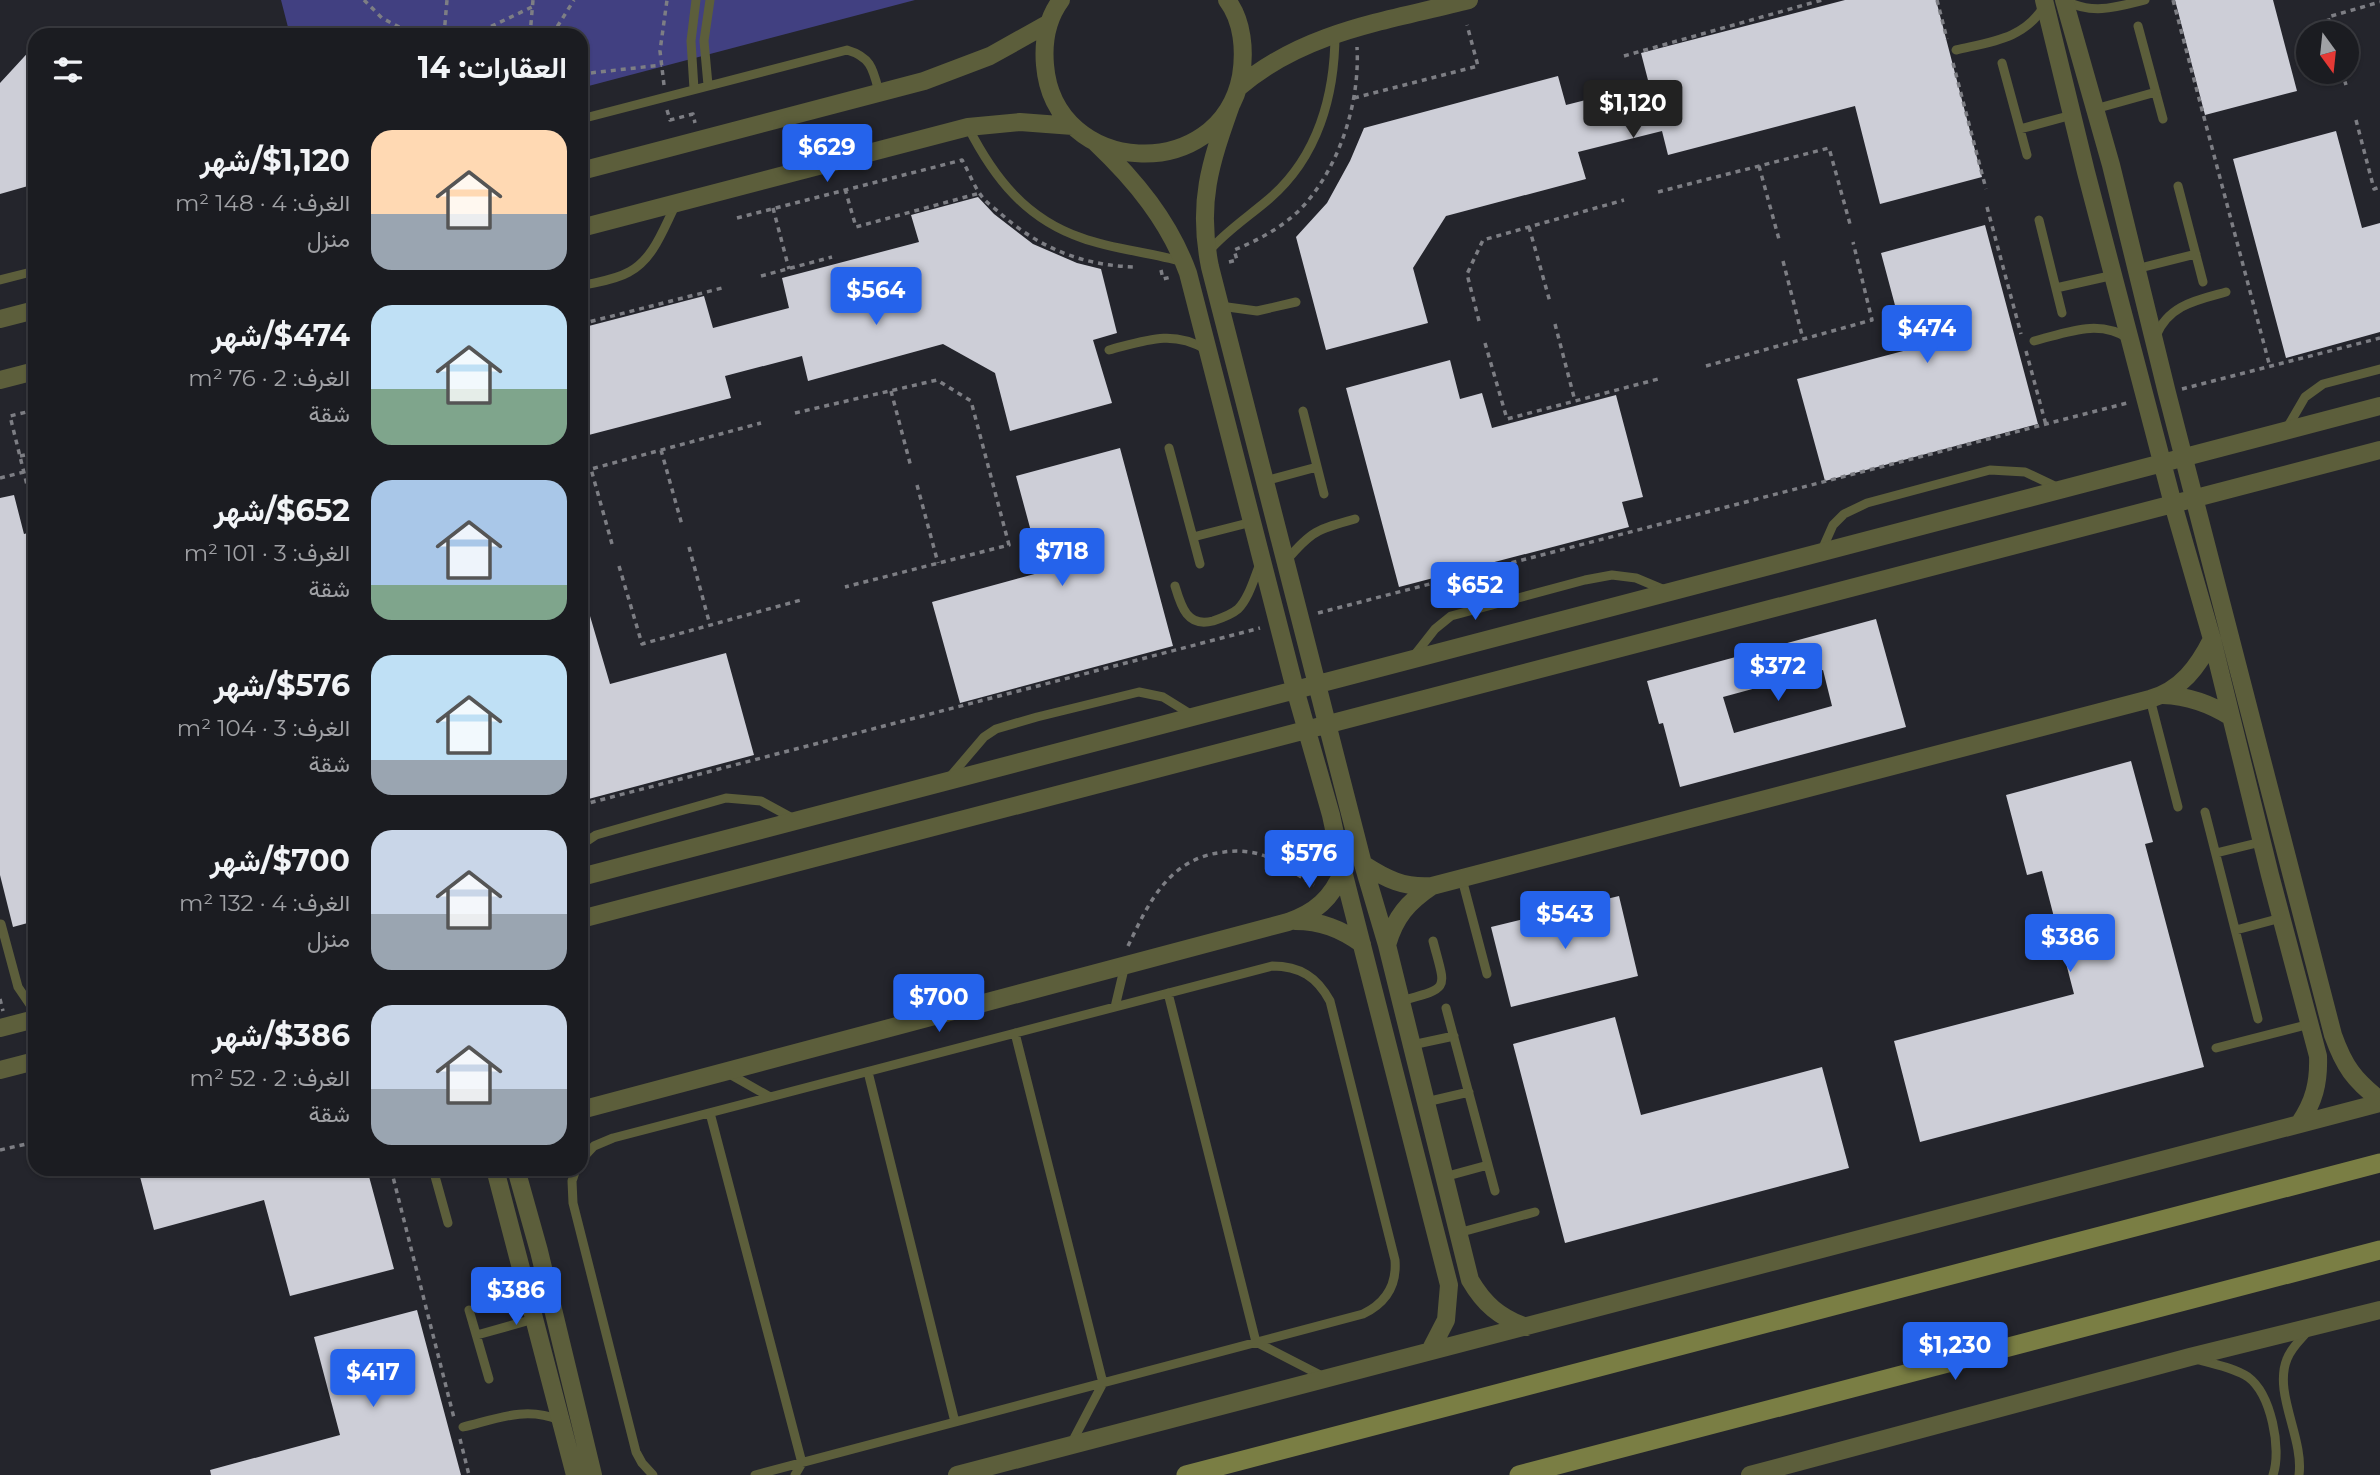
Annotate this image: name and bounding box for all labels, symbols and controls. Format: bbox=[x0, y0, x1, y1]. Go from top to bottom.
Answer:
north arrow bbox=[2296, 21, 2359, 84]
map controls bbox=[2296, 21, 2359, 84]
text: العقارات: 14 bbox=[418, 49, 567, 86]
icon: filters bbox=[49, 51, 87, 89]
pin: $1,120 bbox=[1576, 80, 1690, 140]
text: $1,120 bbox=[1599, 89, 1667, 117]
pin: $629 bbox=[786, 124, 868, 184]
text: $629 bbox=[798, 133, 856, 161]
text: $1,120/شهر bbox=[200, 142, 350, 179]
icon: home bbox=[427, 158, 511, 242]
text: الغرف: 4 · 148 m² bbox=[175, 189, 350, 217]
text: منزل bbox=[307, 225, 350, 253]
pin: $564 bbox=[835, 268, 917, 327]
text: $564 bbox=[847, 276, 905, 304]
pin: $474 bbox=[1886, 306, 1968, 365]
text: $474 bbox=[1898, 314, 1956, 342]
text: $474/شهر bbox=[211, 317, 350, 354]
icon: home bbox=[427, 333, 511, 417]
text: الغرف: 2 · 76 m² bbox=[188, 364, 350, 392]
text: شقة bbox=[308, 400, 350, 428]
text: $652/شهر bbox=[214, 492, 350, 529]
icon: home bbox=[427, 508, 511, 592]
pin: $718 bbox=[1021, 528, 1103, 588]
text: $718 bbox=[1035, 537, 1089, 565]
text: الغرف: 3 · 101 m² bbox=[184, 539, 350, 567]
pin: $652 bbox=[1434, 562, 1516, 622]
text: $652 bbox=[1447, 571, 1503, 599]
text: شقة bbox=[308, 575, 350, 603]
pin: $372 bbox=[1737, 644, 1819, 703]
text: $372 bbox=[1750, 652, 1806, 680]
text: $576/شهر bbox=[214, 667, 350, 704]
icon: home bbox=[427, 683, 511, 767]
text: الغرف: 3 · 104 m² bbox=[177, 714, 350, 742]
text: شقة bbox=[308, 750, 350, 778]
pin: $576 bbox=[1268, 830, 1350, 890]
text: $576 bbox=[1281, 839, 1337, 867]
text: $700/شهر bbox=[210, 842, 350, 879]
icon: home bbox=[427, 858, 511, 942]
text: الغرف: 4 · 132 m² bbox=[179, 889, 350, 917]
pin: $543 bbox=[1524, 892, 1606, 951]
text: $543 bbox=[1536, 900, 1594, 928]
pin: $386 bbox=[2029, 914, 2111, 974]
text: $386 bbox=[2041, 923, 2099, 951]
text: منزل bbox=[307, 925, 350, 953]
pin: $700 bbox=[898, 974, 980, 1034]
text: $700 bbox=[909, 983, 969, 1011]
text: $386/شهر bbox=[212, 1017, 350, 1054]
icon: home bbox=[427, 1033, 511, 1117]
text: الغرف: 2 · 52 m² bbox=[189, 1064, 350, 1092]
text: شقة bbox=[308, 1100, 350, 1128]
pin: $386 bbox=[475, 1268, 557, 1327]
text: $386 bbox=[487, 1276, 545, 1304]
pin: $1,230 bbox=[1898, 1322, 2012, 1382]
text: $1,230 bbox=[1919, 1331, 1991, 1359]
pin: $417 bbox=[332, 1350, 414, 1409]
text: $417 bbox=[346, 1358, 400, 1386]

